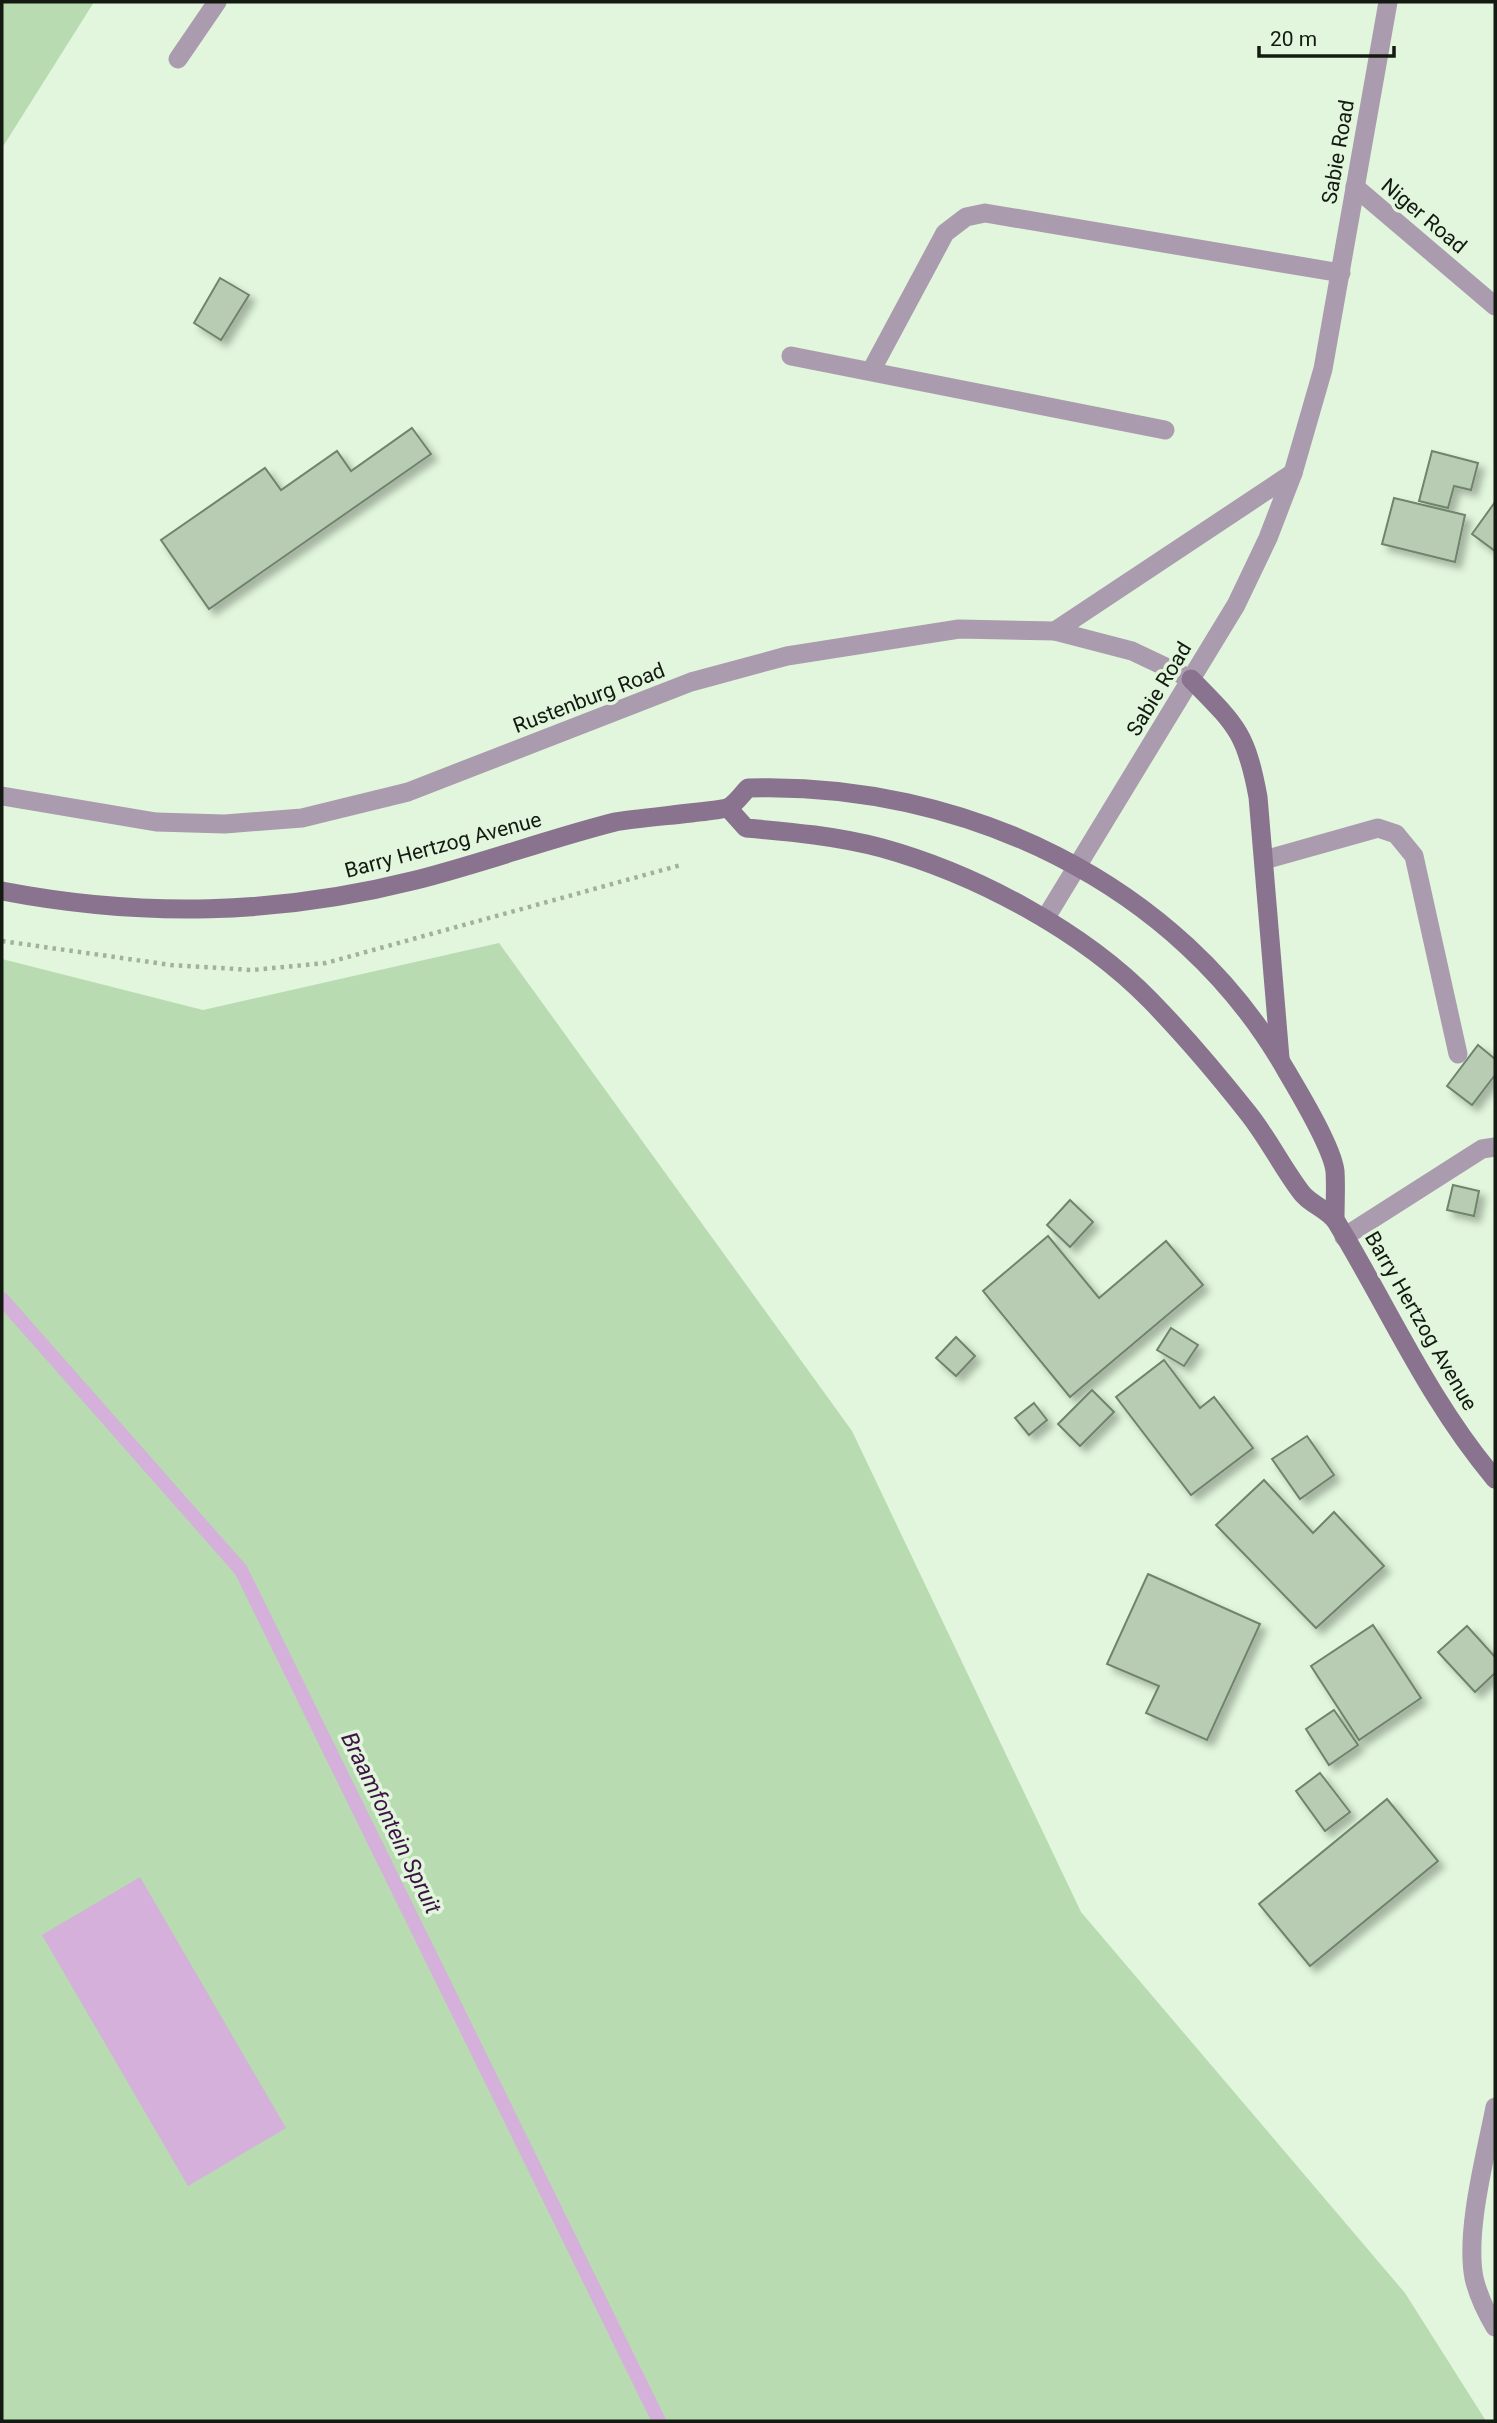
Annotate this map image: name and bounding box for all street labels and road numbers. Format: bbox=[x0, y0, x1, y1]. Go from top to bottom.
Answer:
street label: Sabie Road bbox=[1317, 98, 1359, 206]
street label: Niger Road bbox=[1377, 174, 1471, 258]
street label: Sabie Road bbox=[1122, 638, 1196, 740]
street label: Rustenburg Road bbox=[510, 658, 668, 738]
street label: Barry Hertzog Avenue bbox=[342, 807, 544, 883]
street label: Barry Hertzog Avenue bbox=[1360, 1227, 1482, 1415]

